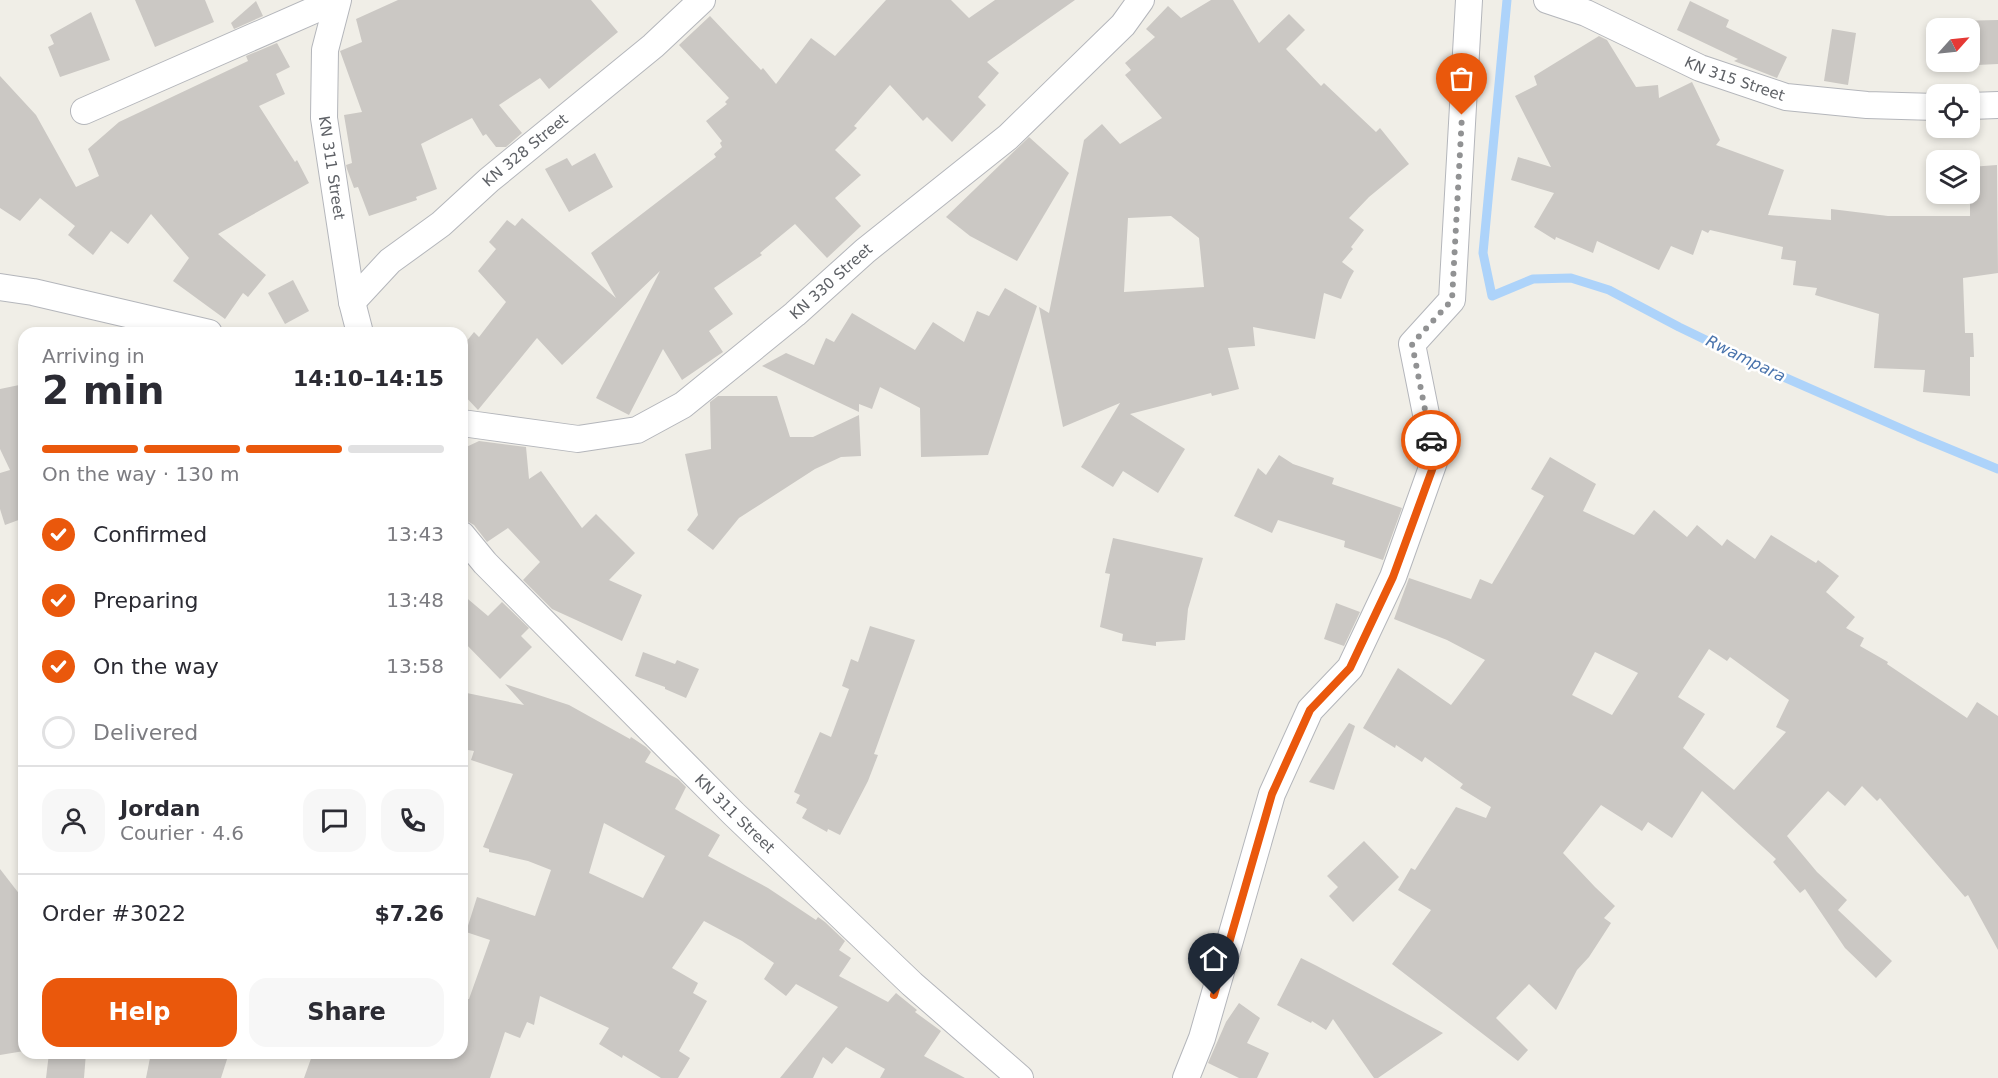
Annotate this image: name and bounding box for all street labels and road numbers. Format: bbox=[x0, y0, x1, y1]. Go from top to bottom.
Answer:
street label: KN 315 Street bbox=[1682, 53, 1787, 105]
street label: KN 328 Street bbox=[479, 110, 572, 190]
street label: KN 311 Street bbox=[315, 115, 348, 221]
street label: KN 330 Street bbox=[786, 240, 876, 323]
street label: KN 311 Street bbox=[691, 771, 778, 857]

